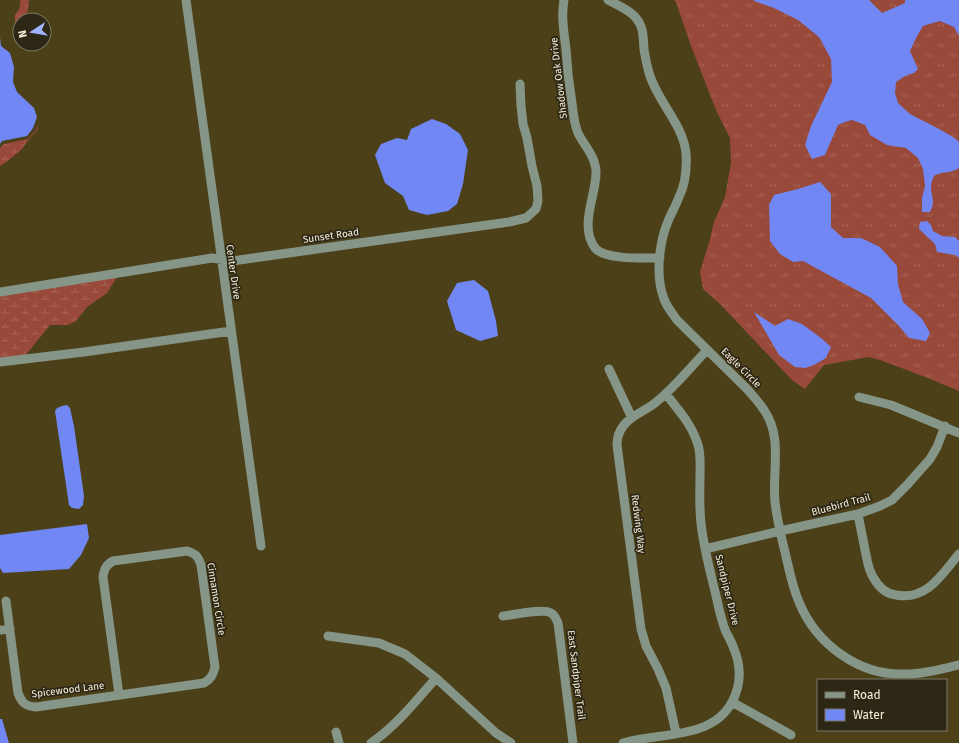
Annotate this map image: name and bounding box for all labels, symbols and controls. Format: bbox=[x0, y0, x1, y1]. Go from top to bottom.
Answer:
north arrow bbox=[12, 12, 52, 52]
text: N bbox=[16, 29, 30, 39]
street label: Shadow Oak Drive bbox=[548, 37, 570, 119]
street label: Sunset Road bbox=[302, 226, 360, 246]
street label: Center Drive bbox=[223, 244, 243, 300]
street label: Eagle Circle bbox=[718, 345, 764, 391]
street label: Bluebird Trail bbox=[810, 491, 872, 519]
street label: Redwing Way bbox=[628, 494, 648, 554]
street label: Sandpiper Drive bbox=[712, 553, 742, 627]
street label: Cinnamon Circle bbox=[204, 562, 228, 636]
street label: East Sandpiper Trail bbox=[565, 629, 587, 721]
legend bbox=[817, 679, 947, 731]
street label: Spicewood Lane bbox=[31, 680, 105, 700]
text: Road bbox=[853, 688, 881, 702]
text: Water bbox=[853, 708, 885, 722]

